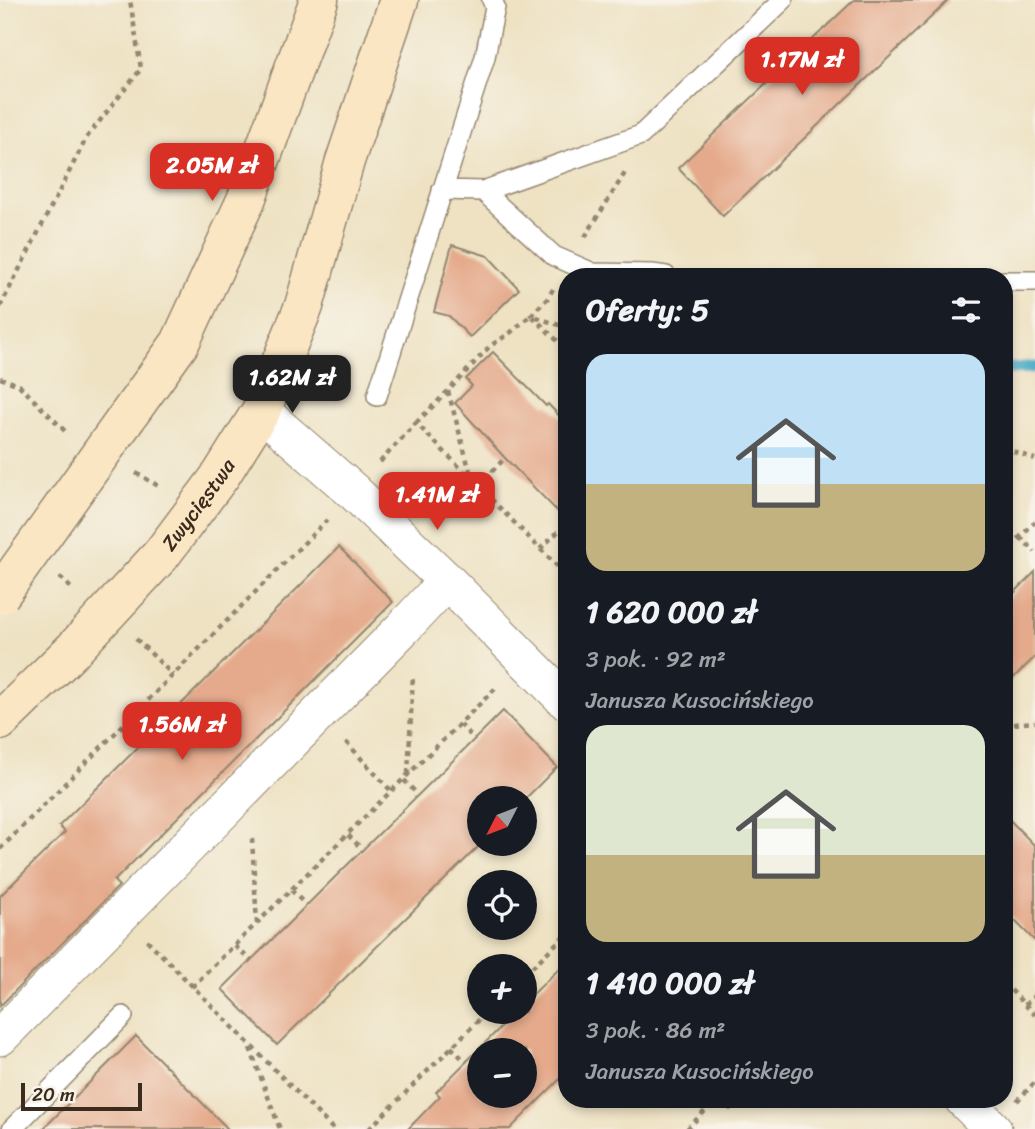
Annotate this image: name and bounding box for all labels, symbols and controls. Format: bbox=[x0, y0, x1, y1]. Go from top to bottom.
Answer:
pin: 1.17M zł bbox=[730, 38, 874, 97]
text: 1.17M zł bbox=[760, 39, 844, 80]
pin: 2.05M zł bbox=[140, 144, 284, 203]
text: 2.05M zł bbox=[166, 145, 258, 186]
text: Oferty: 5 bbox=[586, 283, 709, 337]
icon: filters bbox=[947, 291, 985, 329]
pin: 1.62M zł bbox=[220, 356, 364, 415]
text: 1.62M zł bbox=[249, 357, 335, 398]
icon: home bbox=[723, 400, 849, 526]
street label: Zwycięstwa bbox=[151, 450, 246, 559]
pin: 1.41M zł bbox=[365, 472, 509, 532]
text: 1.41M zł bbox=[395, 474, 479, 515]
text: 1 620 000 zł bbox=[586, 585, 757, 639]
text: 3 pok. · 92 m² bbox=[586, 639, 726, 680]
text: Janusza Kusocińskiego bbox=[586, 680, 814, 721]
pin: 1.56M zł bbox=[110, 702, 254, 762]
text: 1.56M zł bbox=[138, 704, 226, 745]
icon: home bbox=[723, 771, 849, 897]
north arrow bbox=[467, 786, 537, 856]
map controls bbox=[467, 786, 537, 1108]
button: locate bbox=[467, 870, 537, 940]
button: + bbox=[467, 954, 537, 1024]
text: 1 410 000 zł bbox=[586, 956, 754, 1010]
text: 3 pok. · 86 m² bbox=[586, 1010, 725, 1051]
button: − bbox=[467, 1038, 537, 1108]
text: Janusza Kusocińskiego bbox=[586, 1051, 814, 1092]
text: 20 m bbox=[32, 1078, 75, 1111]
scale bar bbox=[21, 1080, 142, 1112]

